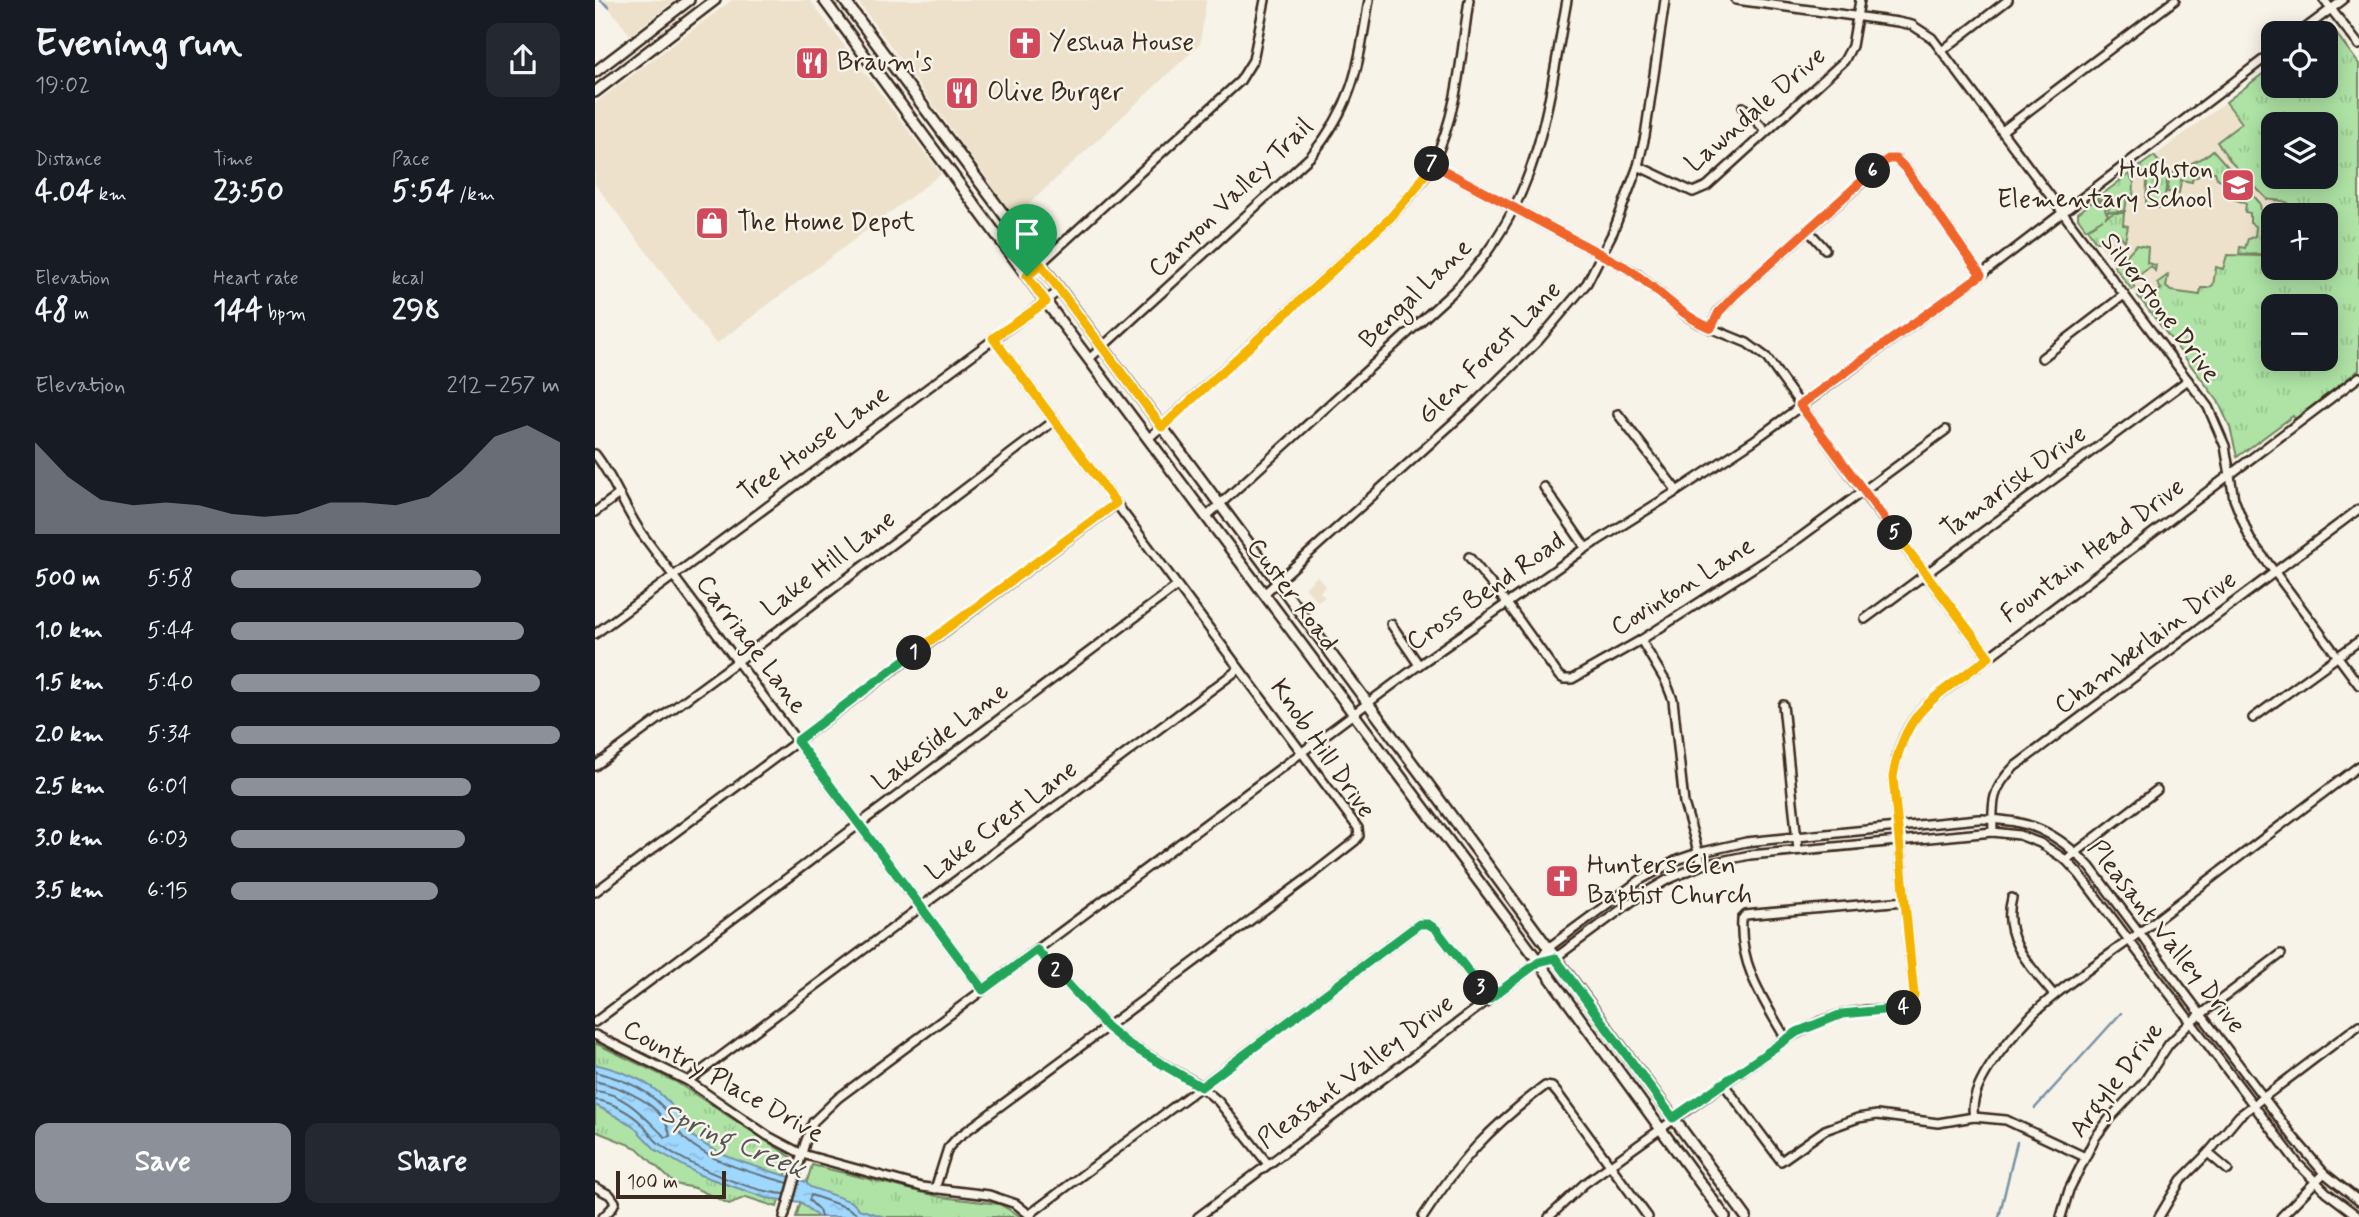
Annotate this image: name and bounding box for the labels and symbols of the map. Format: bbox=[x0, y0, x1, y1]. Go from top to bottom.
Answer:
church icon: Yeshua House bbox=[1006, 24, 1044, 62]
place label: Yeshua House bbox=[1049, 26, 1194, 60]
street label: Lawndale Drive bbox=[1678, 39, 1834, 181]
restaurant icon: Braum's bbox=[793, 44, 831, 82]
place label: Braum's bbox=[837, 46, 932, 80]
restaurant icon: Olive Burger bbox=[943, 74, 981, 112]
place label: Olive Burger bbox=[987, 76, 1123, 110]
street label: Canyon Valley Trail bbox=[1141, 111, 1321, 285]
pin: 7 bbox=[1415, 146, 1449, 182]
place label: Hughston Elementary School bbox=[1997, 153, 2213, 217]
pin: 6 bbox=[1855, 154, 1891, 188]
school or university icon: Hughston Elementary School bbox=[2219, 166, 2257, 204]
shop icon: The Home Depot bbox=[693, 204, 731, 242]
pin bbox=[997, 204, 1057, 276]
place label: The Home Depot bbox=[737, 206, 915, 240]
street label: Silverstone Drive bbox=[2092, 226, 2228, 390]
street label: Bengal Lane bbox=[1352, 231, 1481, 358]
street label: Glen Forest Lane bbox=[1411, 274, 1569, 432]
street label: Tree House Lane bbox=[732, 378, 896, 510]
street label: Tamarisk Drive bbox=[1934, 417, 2094, 547]
street label: Fountain Head Drive bbox=[1994, 471, 2192, 631]
street label: Lake Hill Lane bbox=[755, 502, 903, 626]
pin: 5 bbox=[1877, 516, 1913, 550]
street label: Cross Bend Road bbox=[1400, 525, 1572, 659]
street label: Covinton Lane bbox=[1605, 529, 1761, 645]
street label: Custer Road bbox=[1238, 532, 1346, 658]
street label: Chamberlain Drive bbox=[2048, 563, 2244, 723]
street label: Carriage Lane bbox=[687, 568, 815, 722]
pin: 1 bbox=[897, 636, 931, 670]
street label: Knob Hill Drive bbox=[1261, 673, 1383, 825]
street label: Lakeside Lane bbox=[866, 675, 1016, 799]
street label: Lake Crest Lane bbox=[919, 753, 1085, 889]
street label: Pleasant Valley Drive bbox=[2079, 833, 2253, 1041]
place label: Hunters Glen Baptist Church bbox=[1587, 849, 1752, 913]
church icon: Hunters Glen Baptist Church bbox=[1543, 862, 1581, 900]
pin: 2 bbox=[1039, 954, 1073, 988]
pin: 3 bbox=[1463, 970, 1498, 1006]
street label: Pleasant Valley Drive bbox=[1251, 987, 1461, 1157]
pin: 4 bbox=[1887, 990, 1921, 1026]
street label: Country Place Drive bbox=[616, 1013, 830, 1152]
street label: Argyle Drive bbox=[2062, 1015, 2174, 1147]
water label: Spring Creek bbox=[654, 1095, 812, 1192]
scale bar bbox=[616, 1168, 726, 1200]

